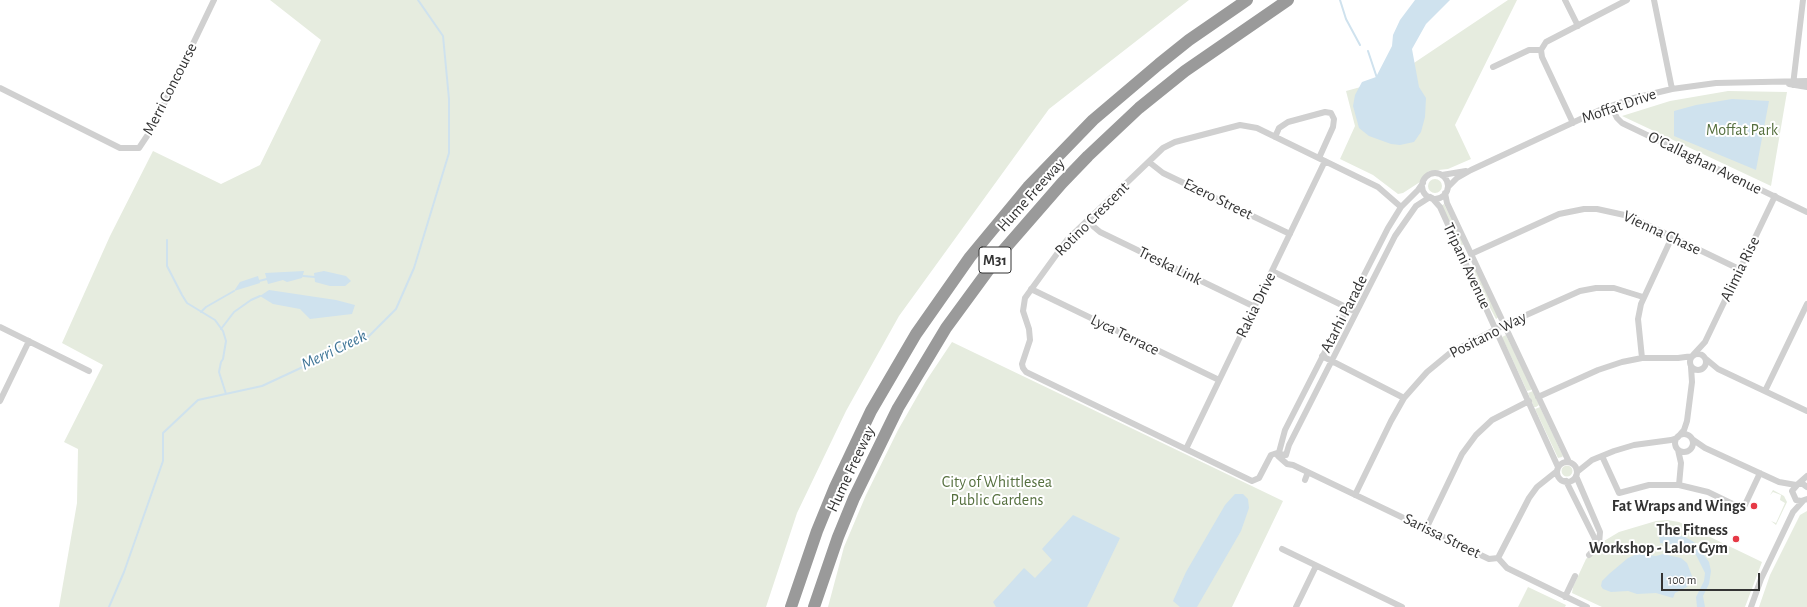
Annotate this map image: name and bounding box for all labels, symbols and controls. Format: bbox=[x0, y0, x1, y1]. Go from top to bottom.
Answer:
street label: Merri Concourse bbox=[139, 40, 201, 138]
street label: Moffat Drive bbox=[1579, 84, 1659, 128]
park label: Moffat Park bbox=[1706, 120, 1778, 140]
street label: O'Callaghan Avenue bbox=[1645, 127, 1765, 199]
street label: Hume Freeway bbox=[993, 154, 1069, 236]
street label: Ezero Street bbox=[1180, 174, 1256, 224]
street label: Rotino Crescent bbox=[1051, 178, 1133, 260]
street label: Vienna Chase bbox=[1620, 207, 1704, 259]
street label: Tripani Avenue bbox=[1439, 220, 1495, 312]
street label: Alimia Rise bbox=[1716, 233, 1764, 305]
street label: Treska Link bbox=[1135, 242, 1205, 290]
road number: M31 bbox=[979, 247, 1011, 273]
street label: Rakia Drive bbox=[1232, 269, 1280, 341]
street label: Atarhi Parade bbox=[1316, 272, 1372, 356]
street label: Positano Way bbox=[1446, 307, 1530, 363]
street label: Lyca Terrace bbox=[1087, 310, 1163, 360]
water label: Merri Creek bbox=[298, 325, 370, 375]
street label: Hume Freeway bbox=[823, 423, 879, 515]
park label: City of Whittlesea Public Gardens bbox=[942, 472, 1052, 510]
place label: Fat Wraps and Wings bbox=[1612, 496, 1746, 516]
marker: Fat Wraps and Wings bbox=[1749, 501, 1759, 511]
street label: Sarissa Street bbox=[1400, 509, 1484, 563]
place label: The Fitness Workshop - Lalor Gym bbox=[1589, 520, 1728, 558]
marker: The Fitness Workshop - Lalor Gym bbox=[1731, 534, 1741, 544]
scale bar bbox=[1663, 565, 1762, 591]
text: 100 m bbox=[1668, 574, 1696, 586]

